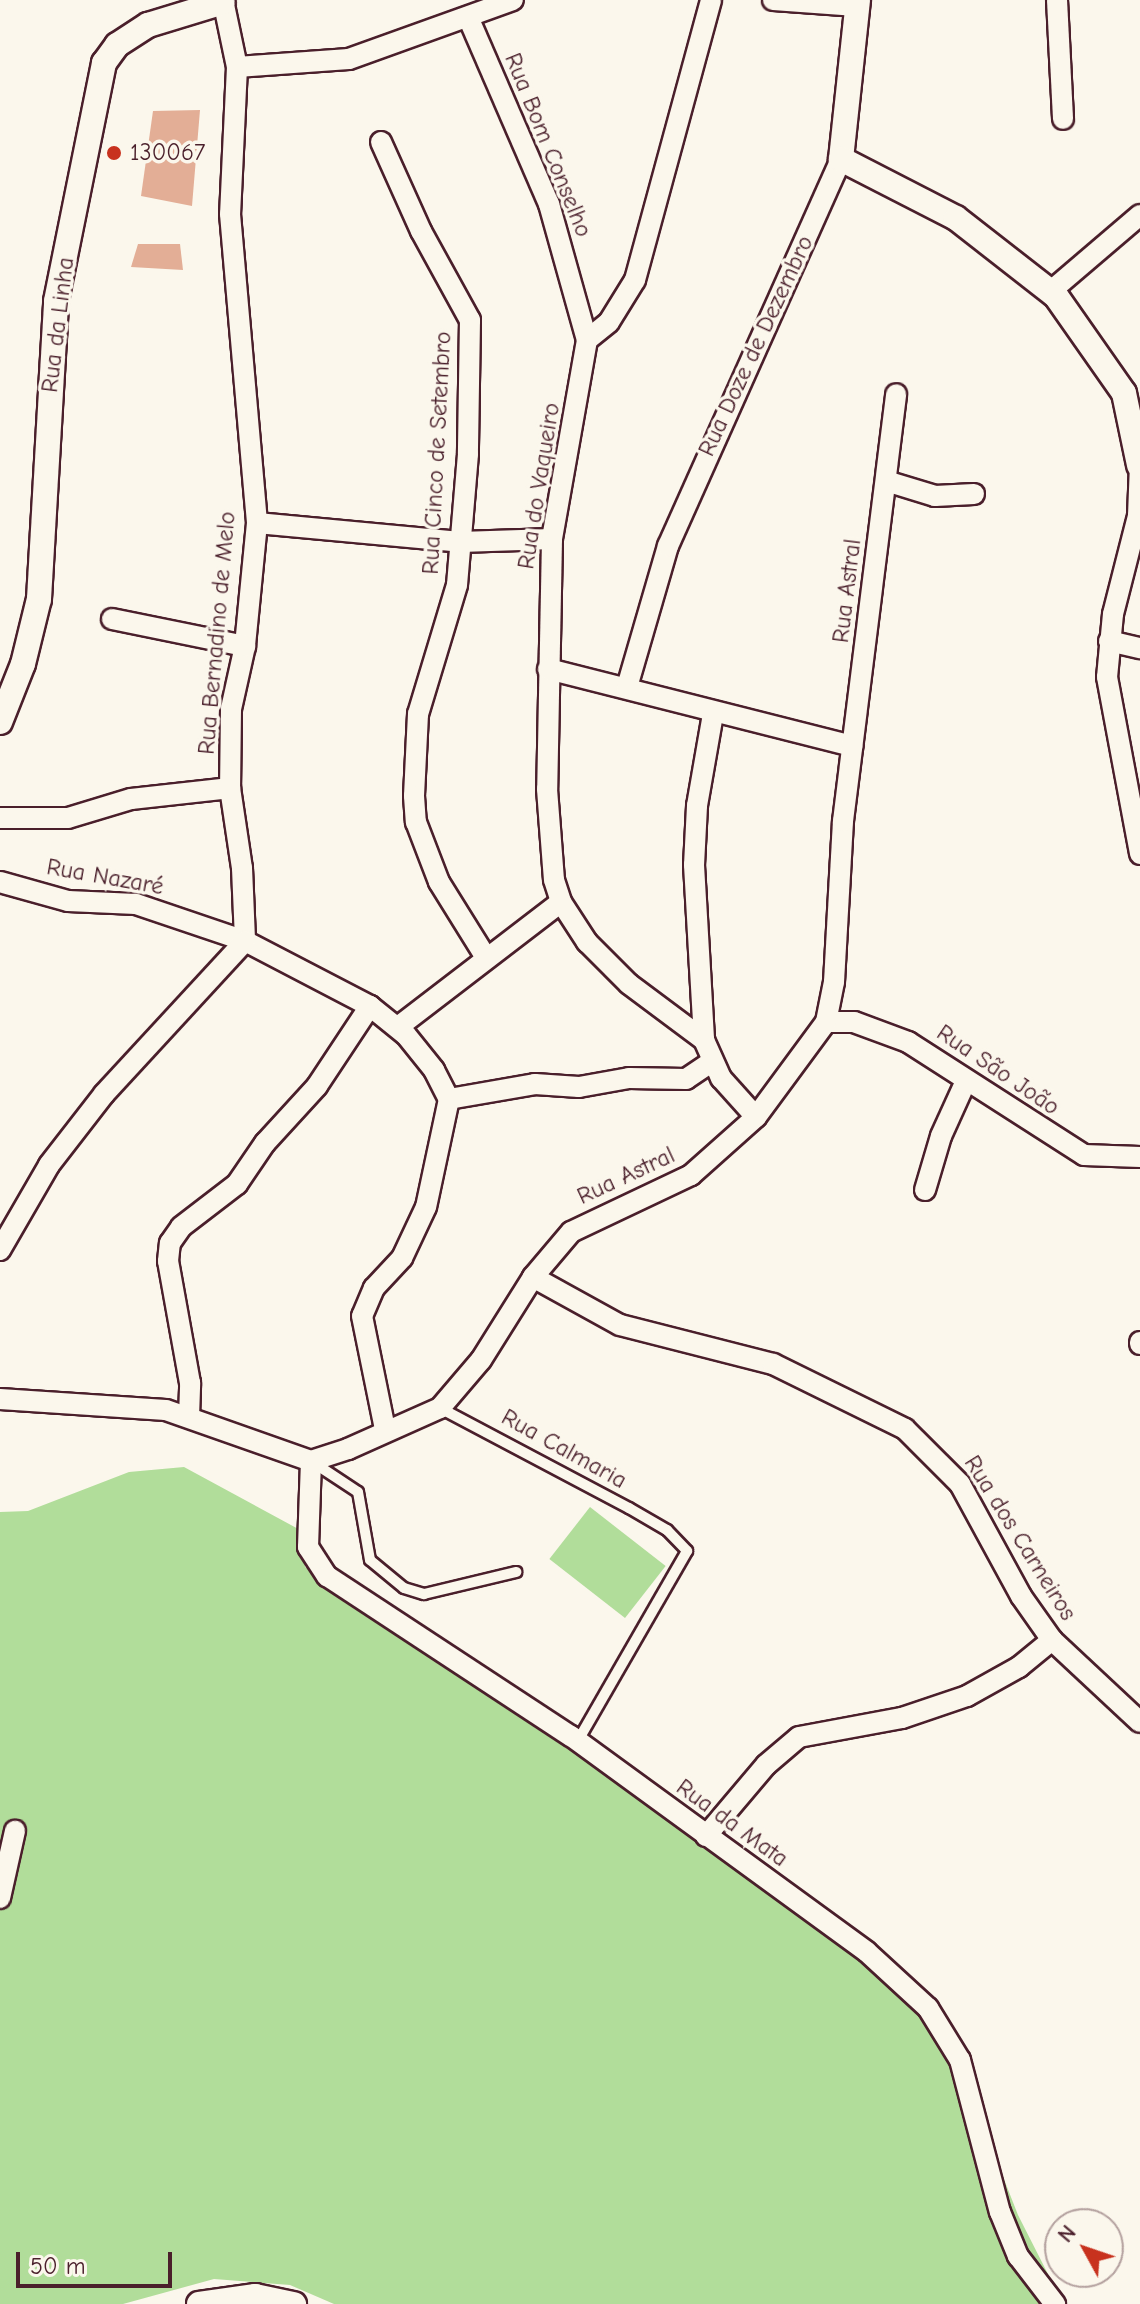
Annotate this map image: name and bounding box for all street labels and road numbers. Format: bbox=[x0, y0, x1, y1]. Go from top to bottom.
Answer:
street label: Rua Bom Conselho bbox=[498, 49, 598, 241]
street label: Rua Doze de Dezembro bbox=[692, 231, 820, 461]
street label: Rua da Linha bbox=[35, 256, 81, 394]
street label: Rua Cinco de Setembro bbox=[416, 331, 458, 575]
street label: Rua do Vaqueiro bbox=[512, 401, 566, 571]
street label: Rua Bernadino de Melo bbox=[192, 510, 242, 756]
street label: Rua Astral bbox=[826, 537, 868, 645]
street label: Rua Nazaré bbox=[44, 853, 166, 901]
street label: Rua São João bbox=[931, 1018, 1065, 1122]
street label: Rua Astral bbox=[573, 1141, 679, 1211]
street label: Rua Calmaria bbox=[496, 1403, 632, 1495]
street label: Rua dos Carneiros bbox=[958, 1450, 1082, 1626]
street label: Rua da Mata bbox=[670, 1773, 794, 1873]

